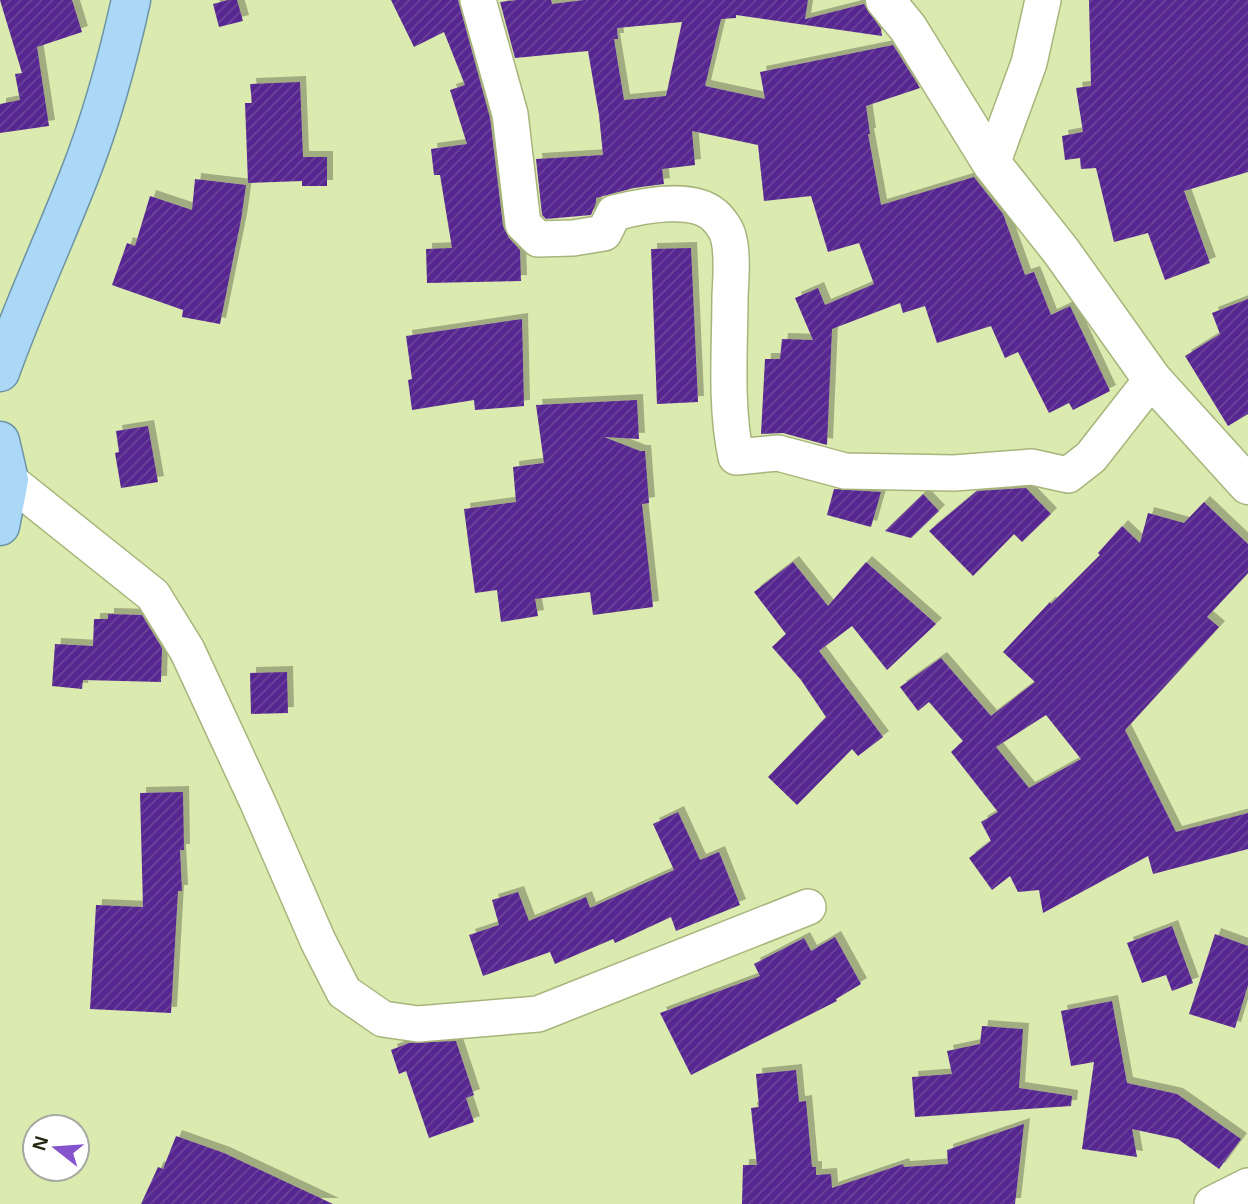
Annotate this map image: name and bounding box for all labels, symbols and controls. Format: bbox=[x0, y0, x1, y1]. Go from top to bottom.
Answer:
north arrow bbox=[21, 1113, 91, 1183]
text: N bbox=[28, 1134, 52, 1153]

